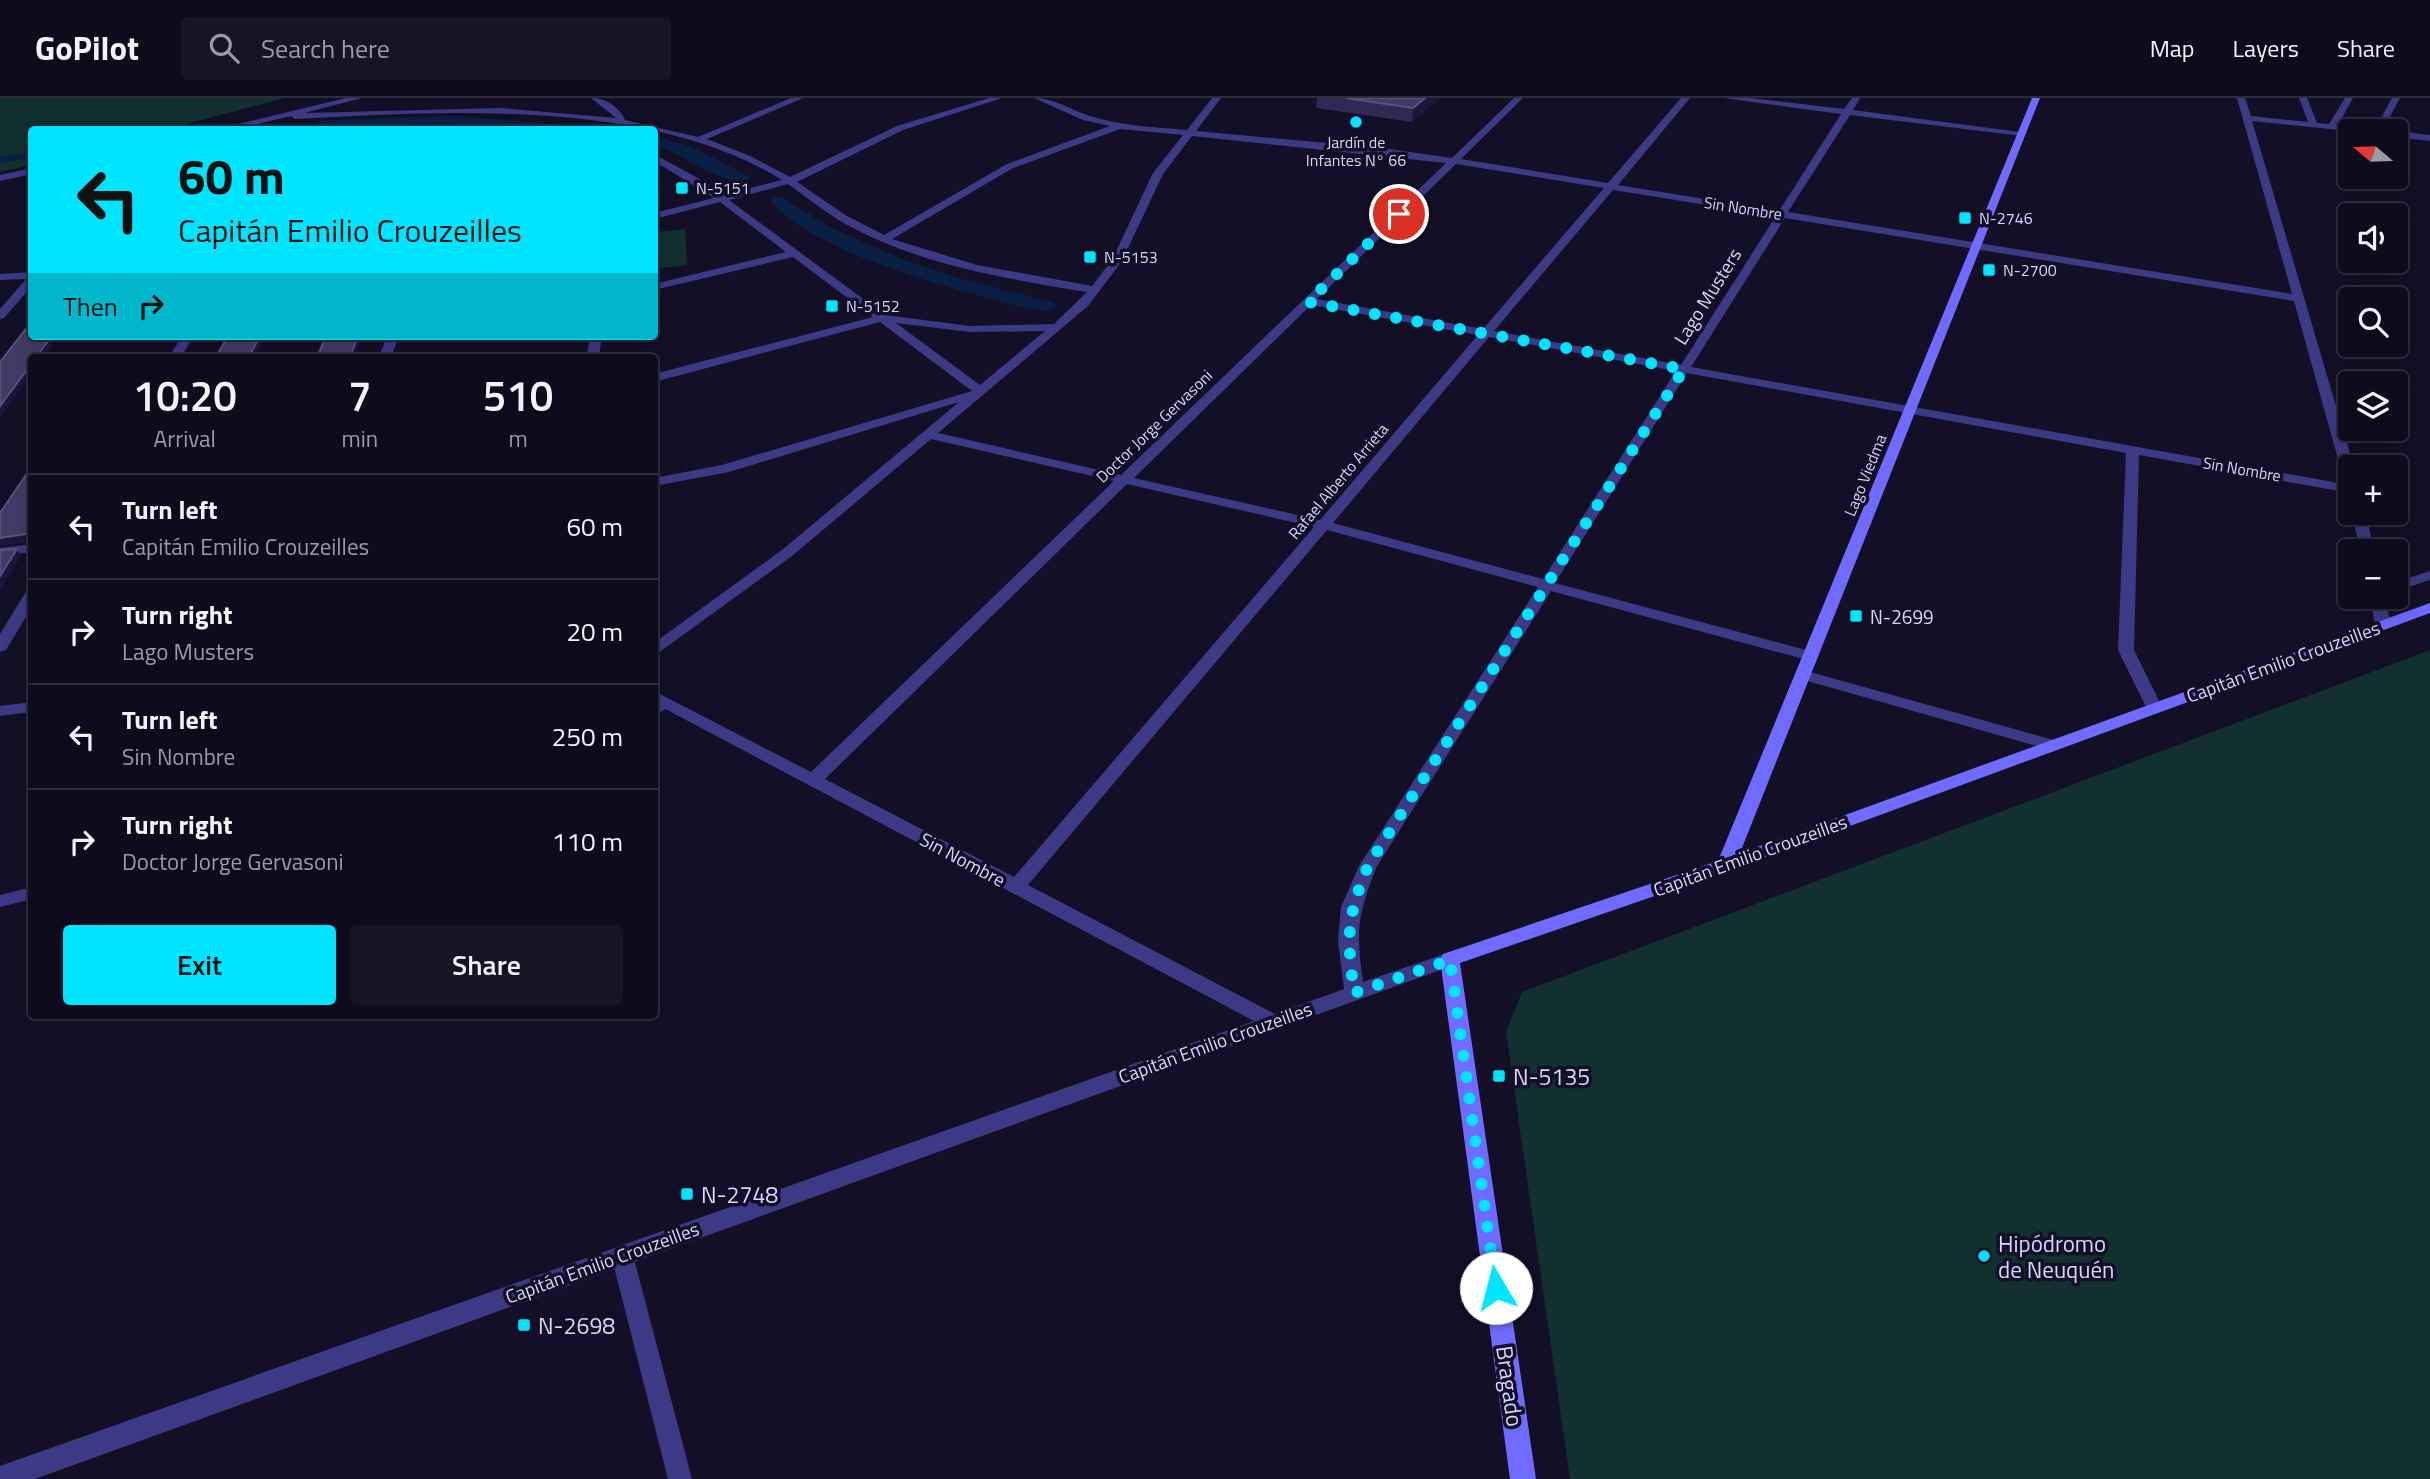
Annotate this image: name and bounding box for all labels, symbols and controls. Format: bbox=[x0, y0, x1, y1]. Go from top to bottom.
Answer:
search box bbox=[181, 17, 671, 80]
text: GoPilot bbox=[35, 23, 139, 73]
icon: search bbox=[205, 29, 243, 67]
text: Search here bbox=[261, 29, 390, 68]
text: Map bbox=[2150, 30, 2195, 66]
text: Layers bbox=[2233, 30, 2299, 66]
text: Share bbox=[2337, 30, 2395, 66]
marker: Jardín de Infantes N° 66 bbox=[1348, 114, 1364, 130]
north arrow bbox=[2338, 119, 2408, 189]
map controls bbox=[2338, 119, 2408, 609]
place label: Jardín de Infantes N° 66 bbox=[1306, 130, 1406, 172]
text: 60 m bbox=[178, 138, 285, 213]
icon: left bbox=[63, 154, 154, 245]
place label: N-5151 bbox=[696, 176, 750, 200]
marker: N-5151 bbox=[674, 180, 690, 196]
pin bbox=[1369, 184, 1429, 244]
street label: Sin Nombre bbox=[1702, 190, 1784, 226]
icon: arrive bbox=[1380, 195, 1418, 233]
button: sound bbox=[2338, 203, 2408, 273]
text: Capitán Emilio Crouzeilles bbox=[178, 206, 522, 254]
place label: N-2746 bbox=[1979, 206, 2033, 230]
marker: N-2746 bbox=[1957, 210, 1973, 226]
street label: Lago Musters bbox=[1666, 242, 1748, 350]
place label: N-5153 bbox=[1104, 245, 1158, 269]
marker: N-5153 bbox=[1082, 249, 1098, 265]
place label: N-2700 bbox=[2003, 258, 2057, 282]
marker: N-2700 bbox=[1981, 262, 1997, 278]
text: Then bbox=[63, 287, 118, 326]
icon: right bbox=[132, 287, 170, 325]
button: search bbox=[2338, 287, 2408, 357]
place label: N-5152 bbox=[846, 294, 900, 318]
marker: N-5152 bbox=[824, 298, 840, 314]
text: 10:20 bbox=[133, 363, 237, 427]
text: 7 bbox=[348, 363, 372, 427]
text: 510 bbox=[483, 363, 553, 427]
street label: Doctor Jorge Gervasoni bbox=[1090, 364, 1218, 488]
button: layers bbox=[2338, 371, 2408, 441]
street label: Rafael Alberto Arrieta bbox=[1282, 418, 1394, 544]
text: Arrival bbox=[154, 421, 216, 456]
text: min bbox=[341, 421, 378, 456]
text: m bbox=[508, 421, 528, 456]
street label: Lago Viedma bbox=[1838, 430, 1892, 520]
street label: Sin Nombre bbox=[2201, 450, 2283, 488]
button: + bbox=[2338, 455, 2408, 525]
text: Turn left bbox=[122, 490, 217, 529]
text: 60 m bbox=[566, 507, 623, 546]
icon: left bbox=[63, 508, 101, 546]
text: Capitán Emilio Crouzeilles bbox=[122, 529, 369, 564]
button: − bbox=[2338, 539, 2408, 609]
text: Turn right bbox=[122, 595, 233, 634]
place label: N-2699 bbox=[1870, 602, 1934, 631]
marker: N-2699 bbox=[1848, 608, 1864, 624]
text: 20 m bbox=[566, 612, 623, 651]
street label: Capitán Emilio Crouzeilles bbox=[2182, 612, 2384, 710]
icon: right bbox=[63, 613, 101, 651]
text: Lago Musters bbox=[122, 634, 254, 669]
text: Turn left bbox=[122, 700, 217, 739]
text: 250 m bbox=[552, 717, 623, 756]
icon: left bbox=[63, 718, 101, 756]
text: Sin Nombre bbox=[122, 739, 235, 774]
text: Turn right bbox=[122, 805, 233, 844]
street label: Capitán Emilio Crouzeilles bbox=[1649, 806, 1851, 904]
text: 110 m bbox=[552, 822, 623, 861]
icon: right bbox=[63, 823, 101, 861]
street label: Sin Nombre bbox=[915, 824, 1011, 894]
text: Doctor Jorge Gervasoni bbox=[122, 844, 344, 879]
button: Exit bbox=[63, 925, 336, 1005]
button: Share bbox=[350, 925, 623, 1005]
street label: Capitán Emilio Crouzeilles bbox=[1114, 993, 1316, 1091]
place label: N-5135 bbox=[1513, 1059, 1590, 1094]
marker: N-5135 bbox=[1491, 1068, 1507, 1084]
place label: N-2748 bbox=[701, 1177, 778, 1212]
marker: N-2748 bbox=[679, 1186, 695, 1202]
street label: Capitán Emilio Crouzeilles bbox=[501, 1213, 703, 1311]
place label: Hipódromo de Neuquén bbox=[1998, 1226, 2114, 1287]
marker: Hipódromo de Neuquén bbox=[1976, 1248, 1992, 1264]
position arrow bbox=[1459, 1251, 1533, 1325]
place label: N-2698 bbox=[538, 1308, 615, 1343]
marker: N-2698 bbox=[516, 1317, 532, 1333]
street label: Bragado bbox=[1487, 1343, 1533, 1429]

